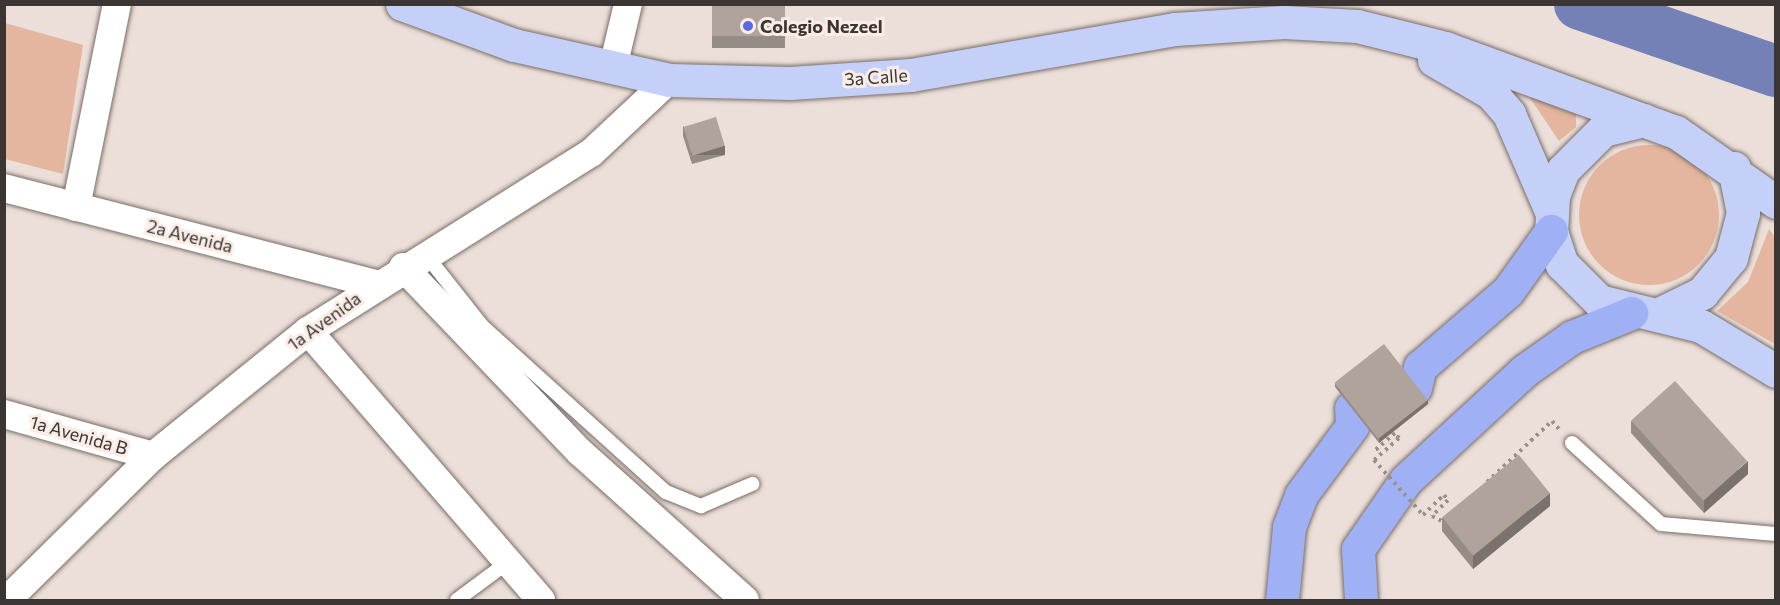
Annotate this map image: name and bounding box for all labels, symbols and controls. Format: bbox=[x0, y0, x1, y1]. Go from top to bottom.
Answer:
place label: Colegio Nezeel bbox=[760, 15, 883, 37]
marker: Colegio Nezeel bbox=[741, 19, 755, 33]
street label: 3a Calle bbox=[844, 64, 908, 90]
street label: 2a Avenida bbox=[145, 215, 235, 257]
street label: 1a Avenida bbox=[283, 287, 365, 355]
street label: 1a Avenida B bbox=[28, 411, 130, 459]

